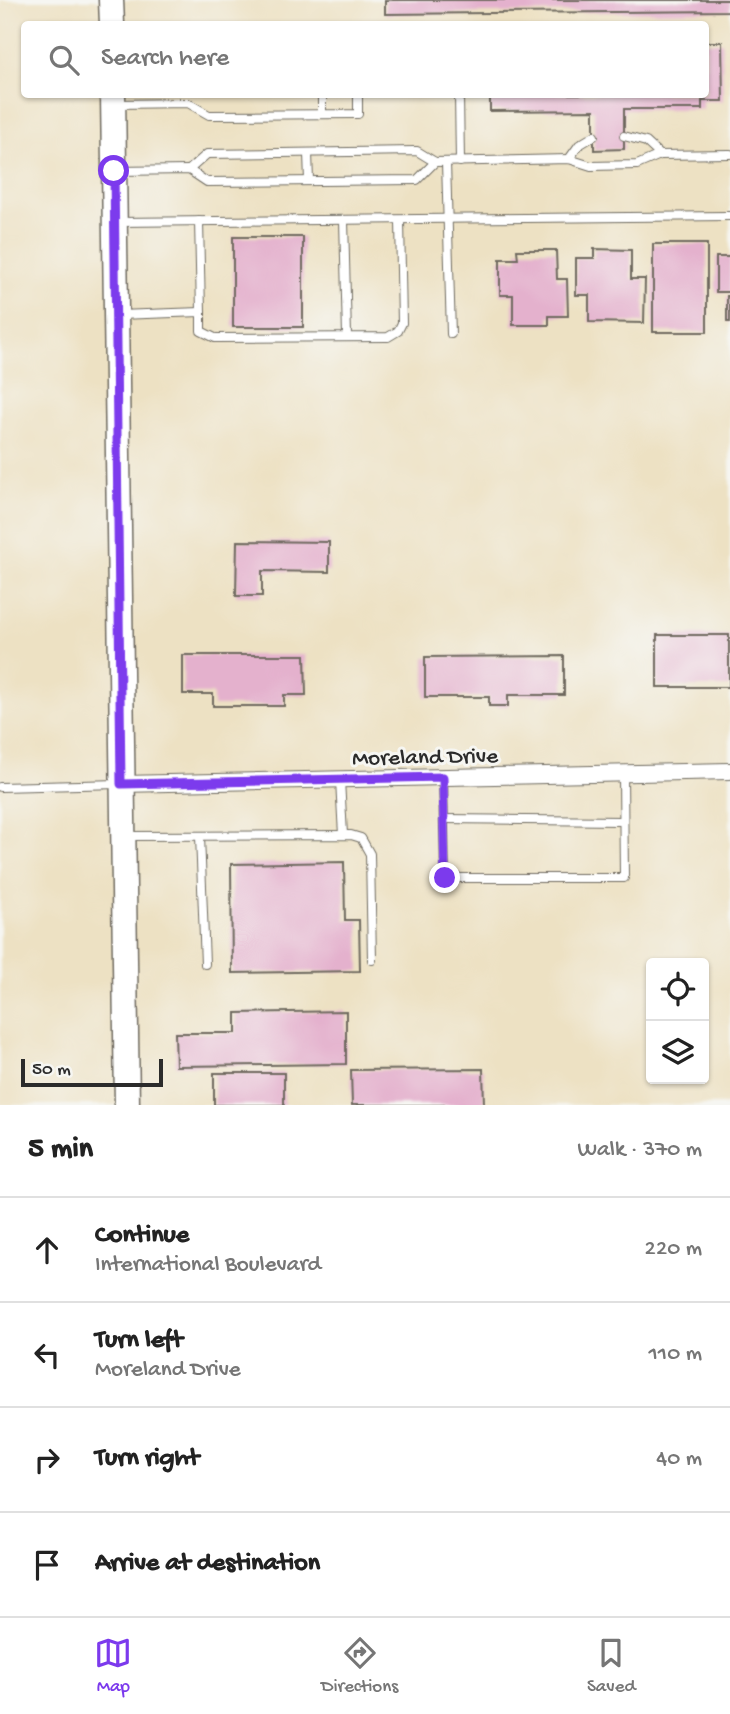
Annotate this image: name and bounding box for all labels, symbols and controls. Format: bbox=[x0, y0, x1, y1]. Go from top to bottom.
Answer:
search box bbox=[21, 21, 709, 98]
icon: search bbox=[45, 41, 83, 79]
text: Search here bbox=[101, 44, 229, 75]
route start bbox=[98, 155, 129, 186]
street label: Moreland Drive bbox=[352, 744, 499, 773]
route end bbox=[429, 862, 460, 893]
map controls bbox=[646, 958, 709, 1084]
button: locate bbox=[646, 958, 709, 1021]
button: layers bbox=[646, 1021, 709, 1084]
scale bar bbox=[21, 1056, 163, 1088]
text: 50 m bbox=[32, 1059, 71, 1082]
text: 5 min bbox=[28, 1133, 93, 1168]
text: Walk · 370 m bbox=[578, 1137, 702, 1164]
text: Continue bbox=[95, 1221, 189, 1252]
icon: ahead bbox=[28, 1231, 66, 1269]
text: 220 m bbox=[645, 1236, 702, 1263]
text: International Boulevard bbox=[95, 1252, 321, 1279]
text: Turn left bbox=[95, 1326, 183, 1357]
icon: left bbox=[28, 1336, 66, 1374]
text: 110 m bbox=[649, 1341, 702, 1368]
text: Moreland Drive bbox=[95, 1357, 241, 1384]
icon: right bbox=[28, 1441, 66, 1479]
text: Turn right bbox=[95, 1444, 199, 1475]
text: 40 m bbox=[656, 1446, 702, 1473]
icon: arrive bbox=[28, 1546, 66, 1584]
text: Arrive at destination bbox=[95, 1549, 320, 1580]
tab: Map bbox=[94, 1634, 132, 1699]
tab: Directions bbox=[321, 1634, 398, 1699]
tab: Saved bbox=[587, 1634, 636, 1699]

